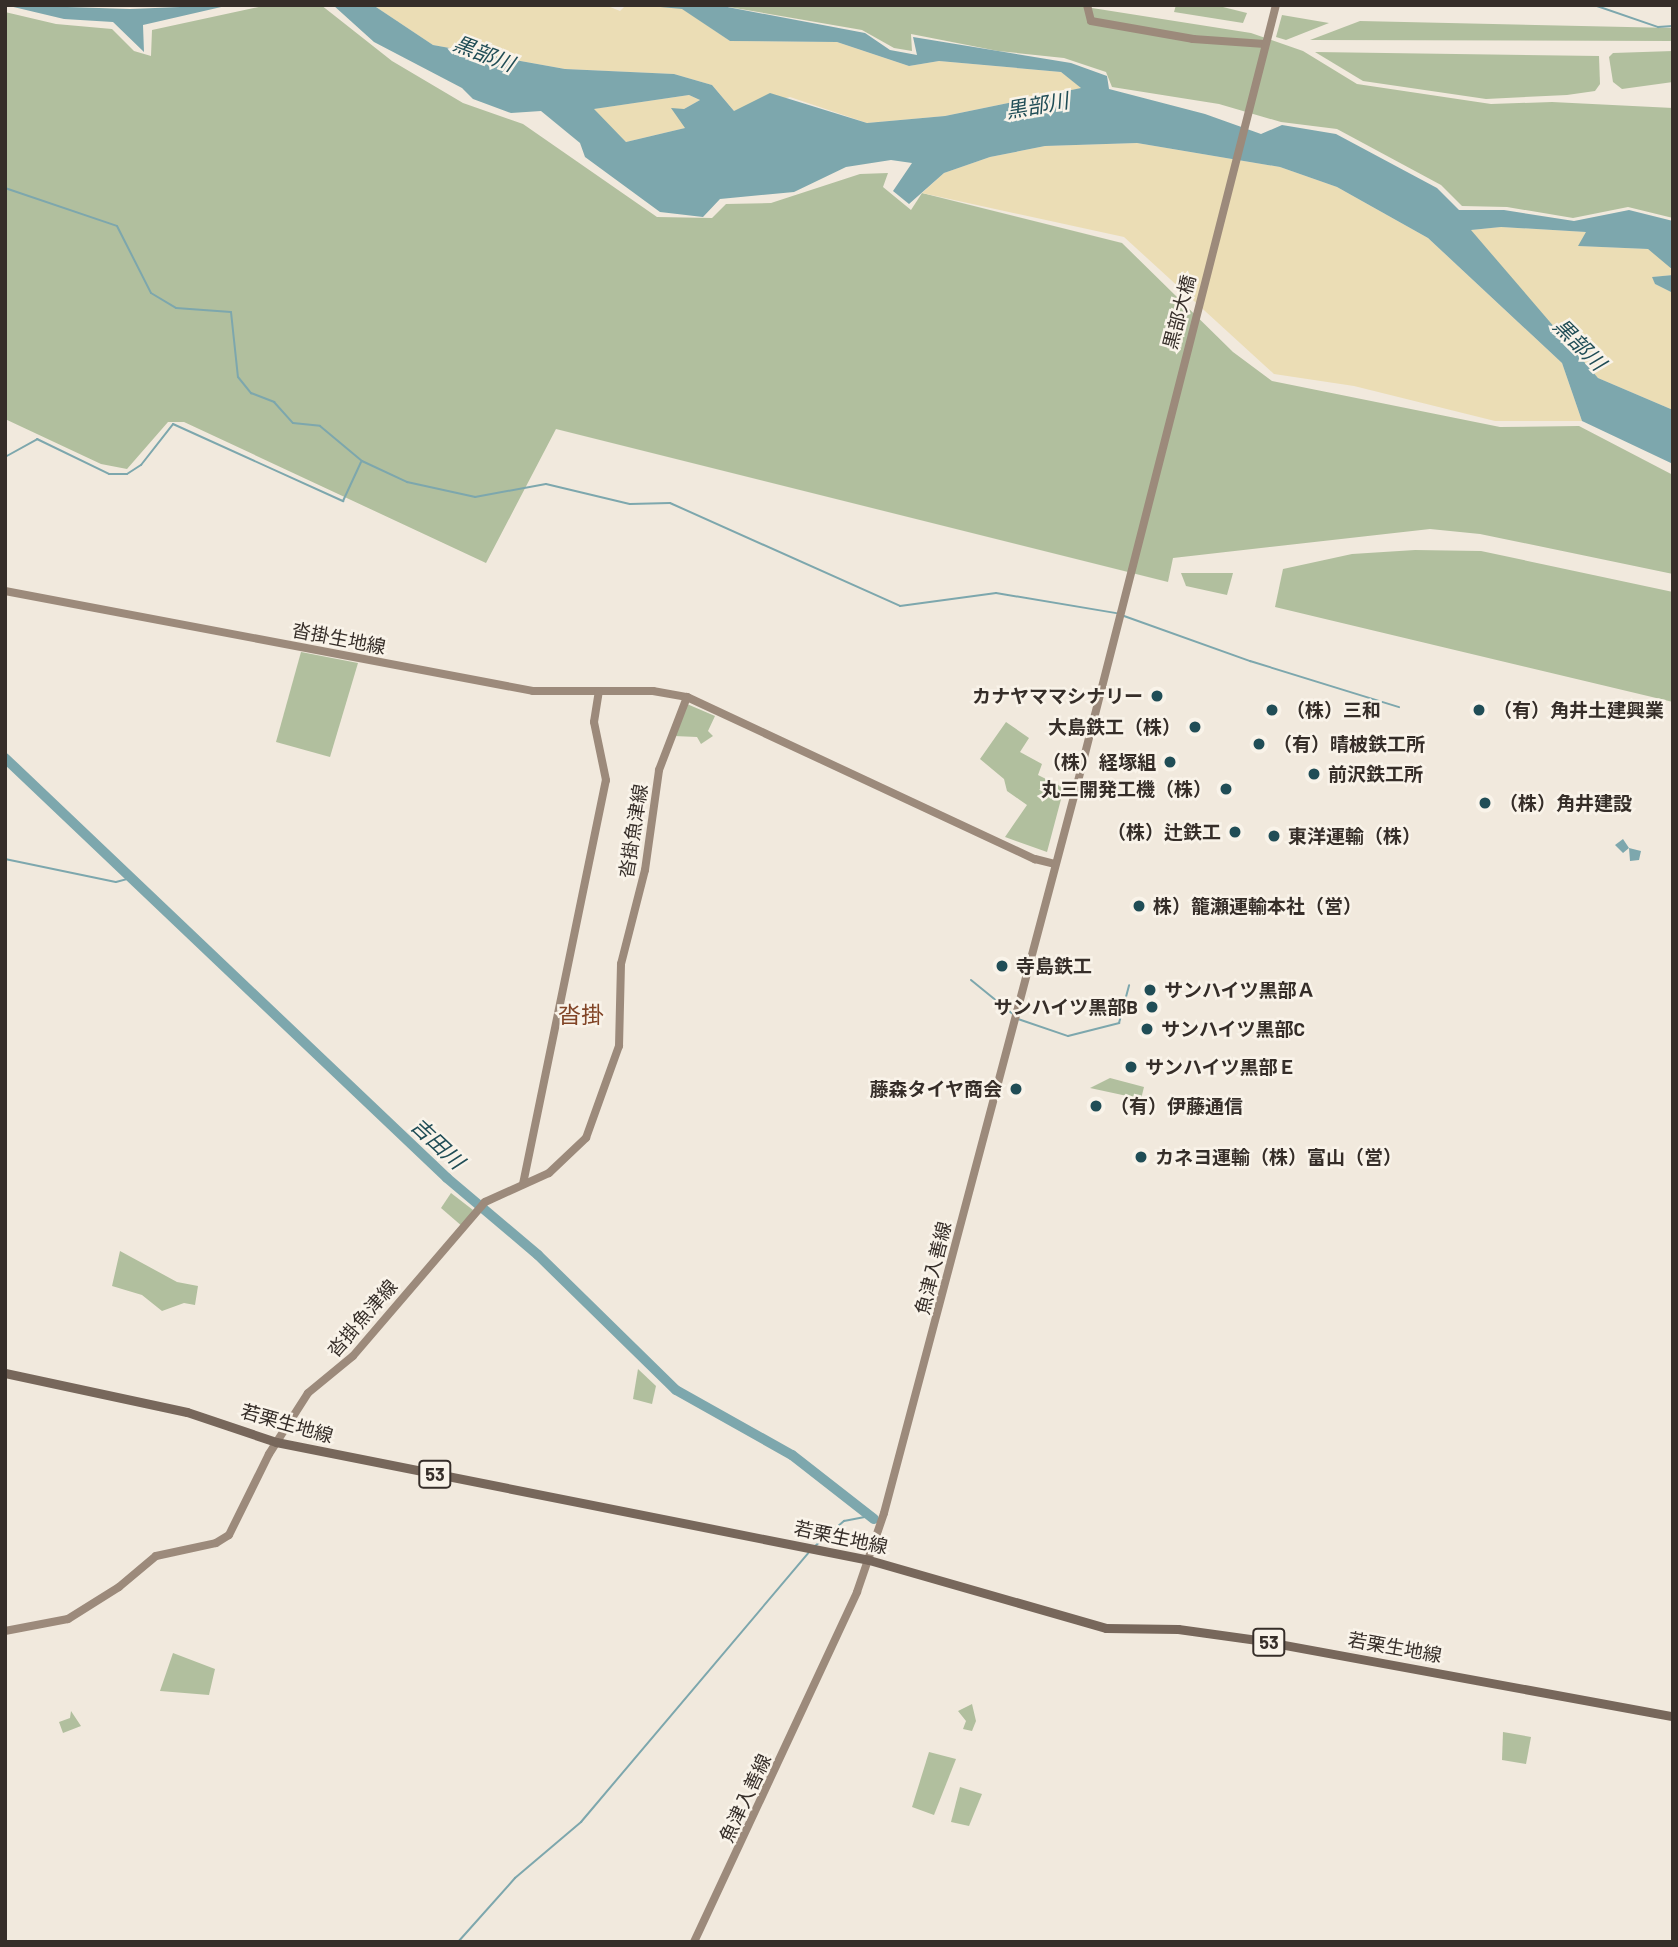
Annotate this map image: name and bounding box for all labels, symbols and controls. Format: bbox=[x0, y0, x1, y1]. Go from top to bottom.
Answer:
water label: 黒部川 bbox=[450, 30, 518, 76]
water label: 黒部川 bbox=[1004, 87, 1070, 123]
street label: 黒部大橋 bbox=[1158, 272, 1200, 352]
water label: 黒部川 bbox=[1549, 313, 1611, 375]
street label: 沓掛生地線 bbox=[290, 618, 388, 658]
place label: カナヤママシナリー bbox=[972, 685, 1143, 707]
marker: カナヤママシナリー bbox=[1149, 688, 1165, 704]
place label: （株）三和 bbox=[1286, 699, 1381, 721]
place label: （有）角井土建興業 bbox=[1493, 699, 1664, 721]
marker: （株）三和 bbox=[1264, 702, 1280, 718]
marker: （有）角井土建興業 bbox=[1471, 702, 1487, 718]
place label: 大島鉄工（株） bbox=[1048, 716, 1181, 738]
marker: 大島鉄工（株） bbox=[1187, 719, 1203, 735]
place label: （有）晴柀鉄工所 bbox=[1273, 733, 1425, 755]
marker: （有）晴柀鉄工所 bbox=[1251, 736, 1267, 752]
place label: （株）経塚組 bbox=[1042, 751, 1156, 773]
marker: （株）経塚組 bbox=[1162, 754, 1178, 770]
place label: 前沢鉄工所 bbox=[1328, 763, 1423, 785]
marker: 前沢鉄工所 bbox=[1306, 766, 1322, 782]
place label: 丸三開発工機（株） bbox=[1041, 778, 1212, 800]
marker: 丸三開発工機（株） bbox=[1218, 781, 1234, 797]
street label: 沓掛魚津線 bbox=[614, 782, 652, 880]
place label: （株）角井建設 bbox=[1499, 792, 1632, 814]
marker: （株）角井建設 bbox=[1477, 795, 1493, 811]
place label: （株）辻鉄工 bbox=[1107, 821, 1221, 843]
marker: （株）辻鉄工 bbox=[1227, 824, 1243, 840]
place label: 東洋運輸（株） bbox=[1288, 825, 1421, 847]
marker: 東洋運輸（株） bbox=[1266, 828, 1282, 844]
place label: 株）籠瀬運輸本社（営） bbox=[1153, 895, 1362, 917]
marker: 株）籠瀬運輸本社（営） bbox=[1131, 898, 1147, 914]
place label: 寺島鉄工 bbox=[1016, 955, 1092, 977]
marker: 寺島鉄工 bbox=[994, 958, 1010, 974]
place label: サンハイツ黒部Ａ bbox=[1164, 979, 1316, 1001]
marker: サンハイツ黒部Ａ bbox=[1142, 982, 1158, 998]
place label: サンハイツ黒部B bbox=[993, 996, 1138, 1018]
marker: サンハイツ黒部B bbox=[1144, 999, 1160, 1015]
district label: 沓掛 bbox=[558, 1000, 604, 1028]
place label: サンハイツ黒部C bbox=[1161, 1018, 1306, 1040]
marker: サンハイツ黒部C bbox=[1139, 1021, 1155, 1037]
place label: サンハイツ黒部Ｅ bbox=[1145, 1056, 1297, 1078]
marker: サンハイツ黒部Ｅ bbox=[1123, 1059, 1139, 1075]
place label: 藤森タイヤ商会 bbox=[869, 1078, 1002, 1100]
marker: 藤森タイヤ商会 bbox=[1008, 1081, 1024, 1097]
place label: （有）伊藤通信 bbox=[1110, 1095, 1243, 1117]
marker: （有）伊藤通信 bbox=[1088, 1098, 1104, 1114]
water label: 吉田川 bbox=[406, 1112, 470, 1174]
place label: カネヨ運輸（株）富山（営） bbox=[1155, 1146, 1402, 1168]
marker: カネヨ運輸（株）富山（営） bbox=[1133, 1149, 1149, 1165]
street label: 魚津入善線 bbox=[910, 1219, 956, 1317]
street label: 沓掛魚津線 bbox=[322, 1275, 402, 1361]
street label: 若栗生地線 bbox=[238, 1399, 336, 1447]
road number: 53 bbox=[418, 1460, 452, 1489]
street label: 若栗生地線 bbox=[792, 1516, 890, 1558]
road number: 53 bbox=[1252, 1628, 1286, 1657]
street label: 若栗生地線 bbox=[1346, 1628, 1444, 1666]
street label: 魚津入善線 bbox=[715, 1750, 775, 1846]

